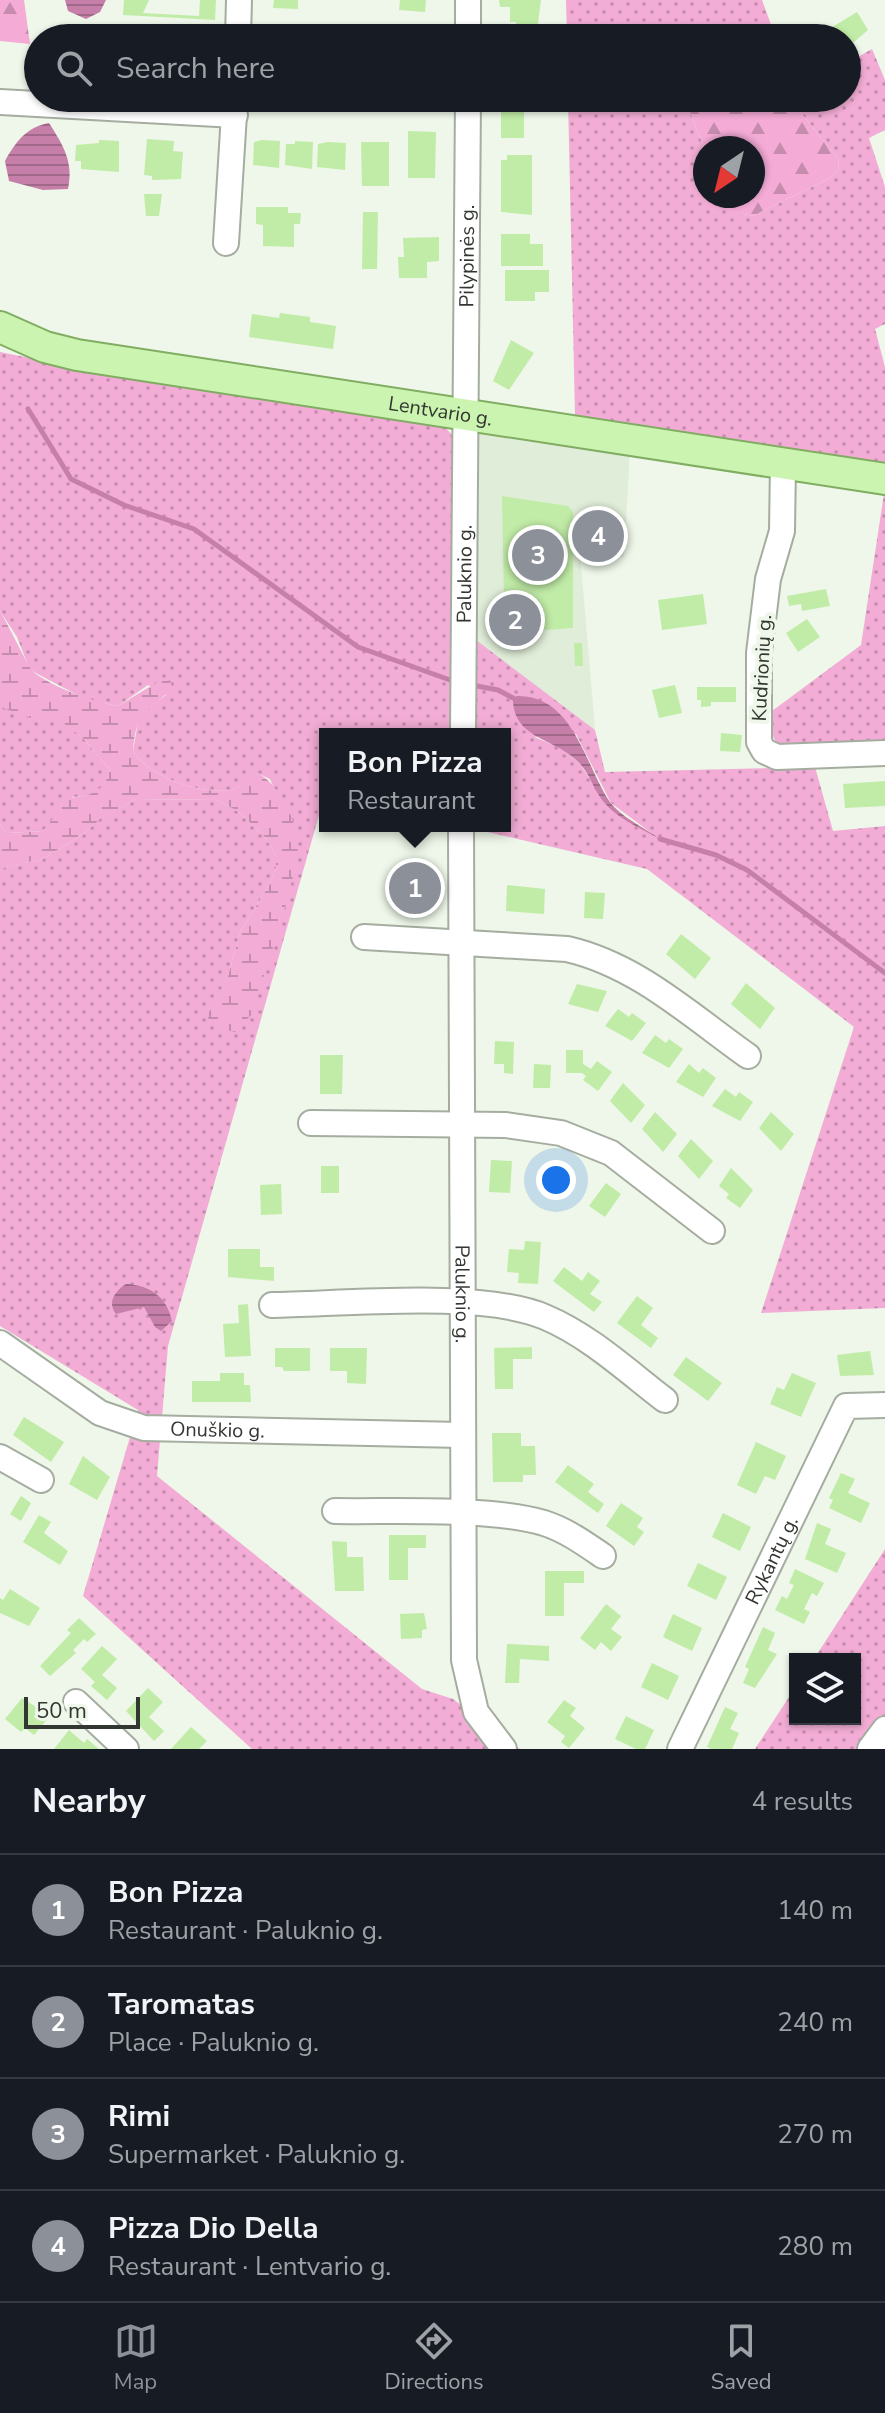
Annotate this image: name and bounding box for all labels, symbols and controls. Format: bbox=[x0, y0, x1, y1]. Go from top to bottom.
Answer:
search box bbox=[24, 24, 861, 112]
icon: search bbox=[52, 46, 96, 90]
text: Search here bbox=[116, 48, 275, 89]
north arrow bbox=[693, 136, 765, 208]
street label: Pilypinės g. bbox=[453, 205, 481, 307]
street label: Lentvario g. bbox=[387, 389, 494, 432]
pin: 4 bbox=[572, 506, 624, 566]
street label: Paluknio g. bbox=[450, 525, 478, 623]
pin: 3 bbox=[512, 525, 564, 585]
pin: 2 bbox=[489, 590, 541, 650]
street label: Kudrionių g. bbox=[746, 614, 778, 722]
popup bbox=[319, 728, 511, 832]
text: Bon Pizza bbox=[347, 742, 483, 783]
text: Restaurant bbox=[347, 783, 475, 818]
pin: 1 bbox=[389, 858, 441, 918]
your location bbox=[536, 1160, 576, 1200]
street label: Paluknio g. bbox=[449, 1245, 476, 1343]
street label: Onuškio g. bbox=[170, 1415, 265, 1444]
street label: Rykantų g. bbox=[739, 1511, 804, 1609]
map controls bbox=[789, 1653, 861, 1725]
button: layers bbox=[789, 1653, 861, 1725]
scale bar bbox=[24, 1693, 140, 1729]
text: 50 m bbox=[36, 1696, 87, 1726]
text: Nearby bbox=[32, 1778, 146, 1824]
text: 4 results bbox=[752, 1784, 853, 1819]
text: Bon Pizza bbox=[108, 1872, 243, 1913]
text: 1 bbox=[50, 1893, 66, 1928]
text: 140 m bbox=[777, 1893, 853, 1928]
text: Restaurant · Paluknio g. bbox=[108, 1913, 383, 1948]
text: Taromatas bbox=[108, 1984, 255, 2025]
text: 2 bbox=[50, 2005, 66, 2040]
text: 240 m bbox=[777, 2005, 853, 2040]
text: Place · Paluknio g. bbox=[108, 2025, 319, 2060]
text: Rimi bbox=[108, 2096, 170, 2137]
text: 3 bbox=[50, 2117, 66, 2152]
text: 270 m bbox=[777, 2117, 853, 2152]
text: Supermarket · Paluknio g. bbox=[108, 2137, 405, 2172]
text: Pizza Dio Della bbox=[108, 2208, 319, 2249]
text: 4 bbox=[50, 2229, 66, 2264]
text: 280 m bbox=[777, 2229, 853, 2264]
text: Restaurant · Lentvario g. bbox=[108, 2249, 391, 2284]
tab: Map bbox=[114, 2319, 158, 2397]
tab: Directions bbox=[385, 2319, 484, 2397]
tab: Saved bbox=[711, 2319, 771, 2397]

